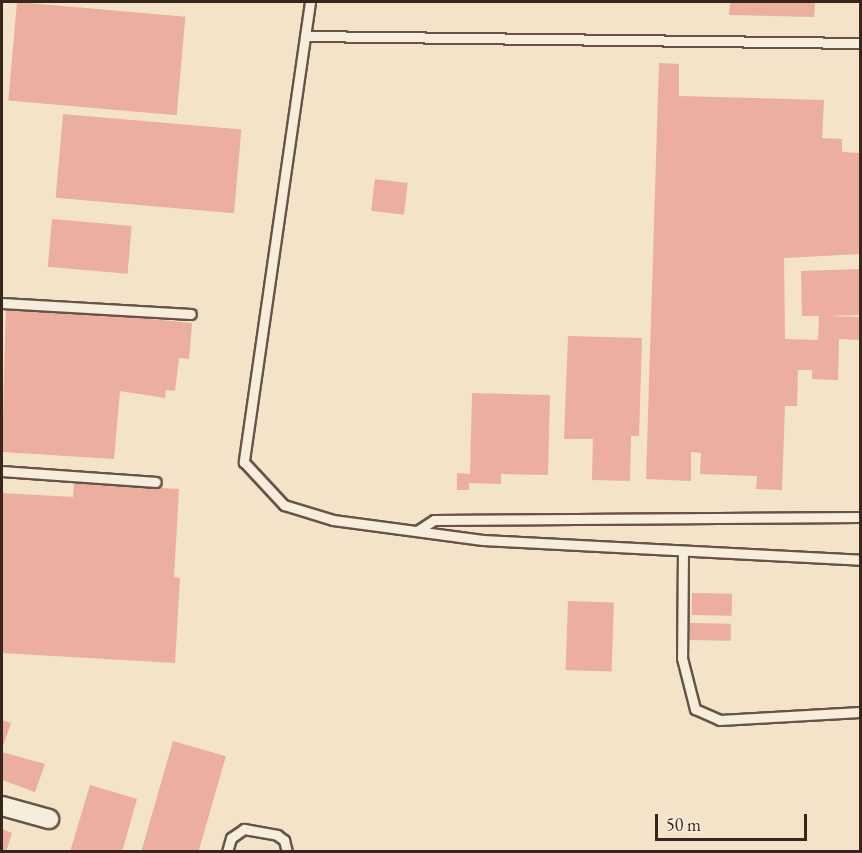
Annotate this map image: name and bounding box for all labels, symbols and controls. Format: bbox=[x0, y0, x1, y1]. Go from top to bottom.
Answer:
scale bar bbox=[658, 802, 810, 840]
text: 50 m bbox=[666, 813, 701, 836]

